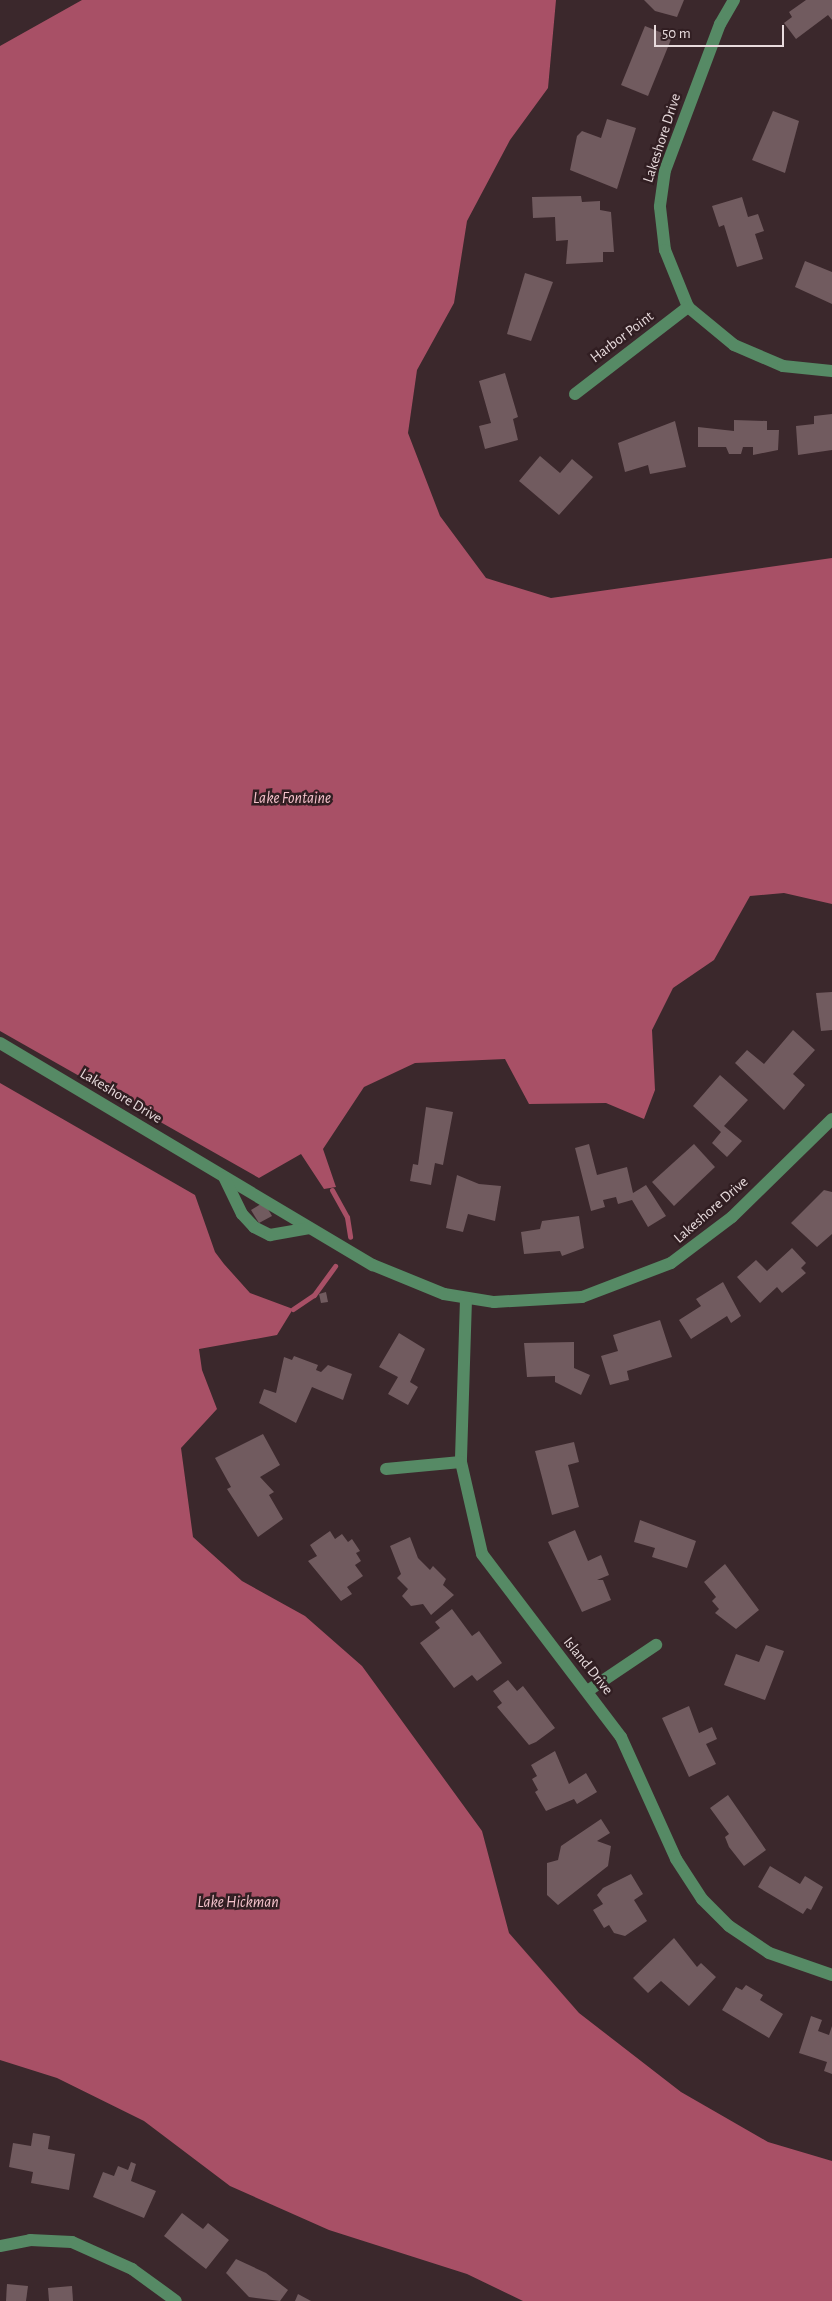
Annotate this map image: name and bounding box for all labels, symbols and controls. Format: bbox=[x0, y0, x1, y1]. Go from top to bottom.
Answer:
scale bar bbox=[657, 15, 787, 47]
text: 50 m bbox=[662, 26, 691, 41]
street label: Lakeshore Drive bbox=[639, 91, 685, 185]
street label: Harbor Point bbox=[587, 307, 657, 367]
water label: Lake Fontaine bbox=[253, 788, 331, 808]
street label: Lakeshore Drive bbox=[77, 1064, 165, 1128]
street label: Lakeshore Drive bbox=[670, 1173, 752, 1247]
street label: Island Drive bbox=[559, 1634, 617, 1698]
water label: Lake Hickman bbox=[197, 1892, 279, 1912]

